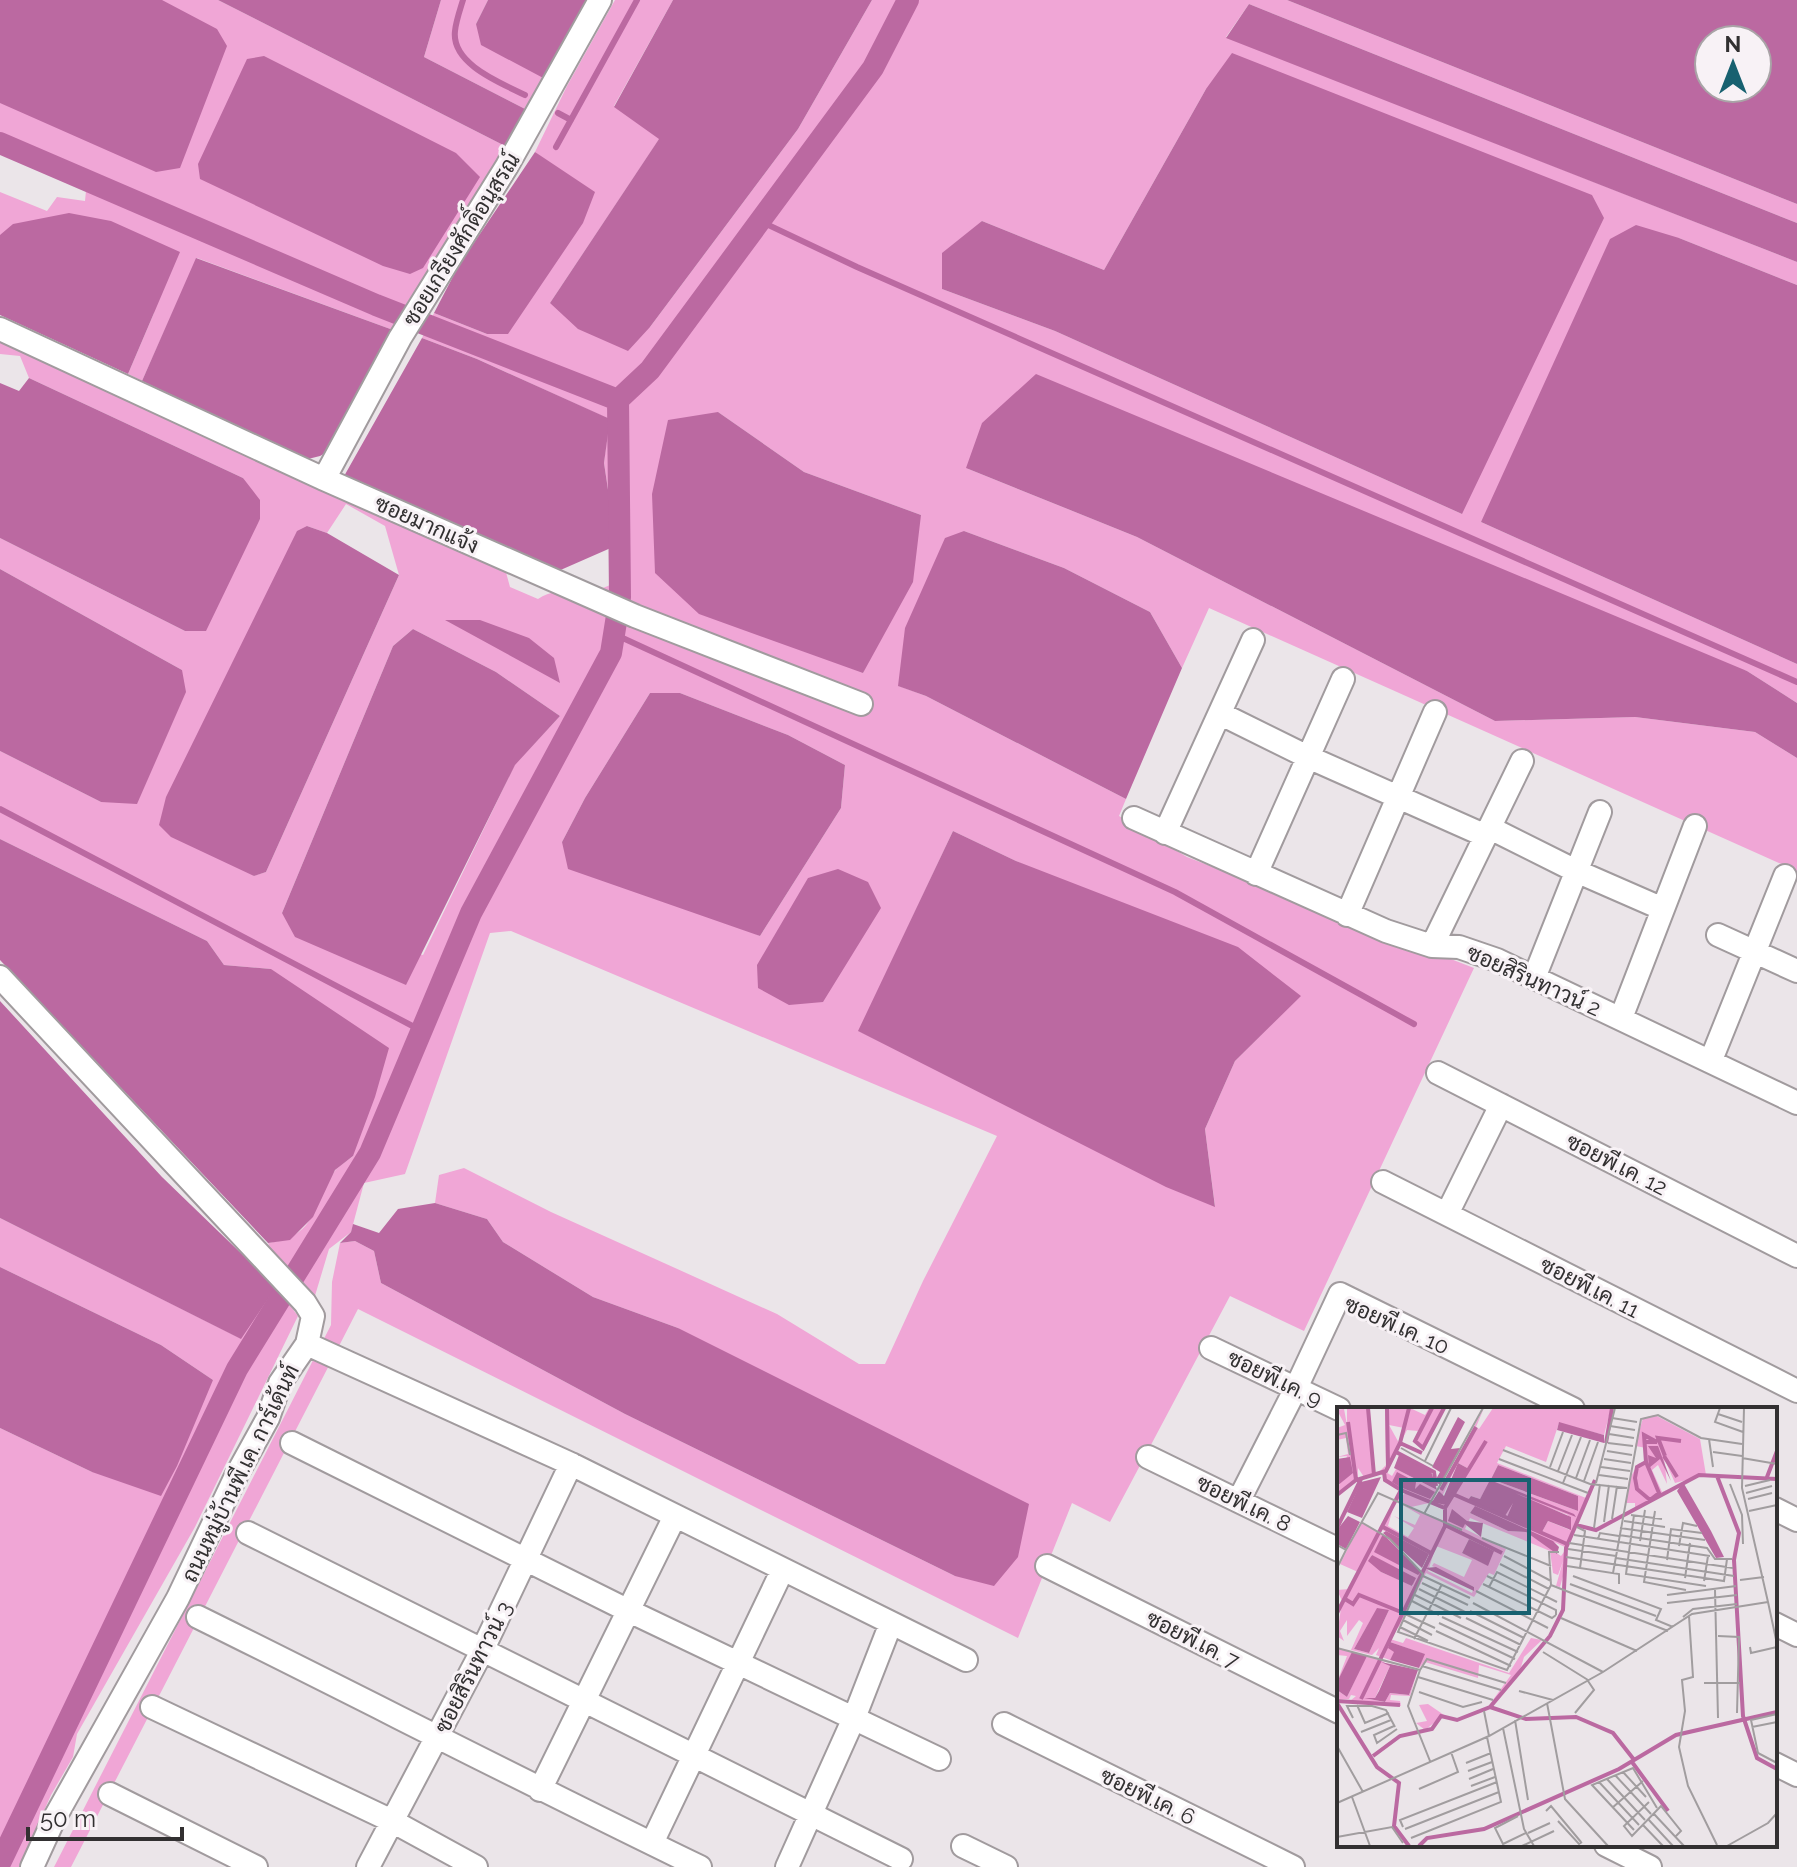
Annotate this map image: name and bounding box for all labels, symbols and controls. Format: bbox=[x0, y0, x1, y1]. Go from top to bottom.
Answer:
north arrow bbox=[1693, 24, 1773, 104]
text: N bbox=[1725, 31, 1741, 57]
street label: ซอยเกรียงศักดิ์อนุสรณ์ bbox=[392, 144, 527, 332]
street label: ซอยมากแจ้ง bbox=[371, 489, 483, 558]
street label: ซอยสิรินทาวน์ 2 bbox=[1463, 938, 1605, 1021]
street label: ซอยพี.เค. 12 bbox=[1562, 1127, 1672, 1201]
street label: ซอยพี.เค. 11 bbox=[1536, 1251, 1644, 1323]
street label: ซอยพี.เค. 10 bbox=[1341, 1290, 1453, 1360]
street label: ซอยพี.เค. 9 bbox=[1224, 1344, 1326, 1412]
street label: ถนนหมู่บ้านพี.เค. การ์เด้นท์ bbox=[175, 1359, 307, 1588]
inset map bbox=[1337, 1407, 1777, 1847]
street label: ซอยพี.เค. 8 bbox=[1192, 1469, 1296, 1537]
street label: ซอยสิรินทาวน์ 3 bbox=[428, 1596, 517, 1737]
street label: ซอยพี.เค. 7 bbox=[1142, 1605, 1244, 1674]
street label: ซอยพี.เค. 6 bbox=[1096, 1762, 1200, 1830]
scale bar bbox=[28, 1791, 182, 1841]
text: 50 m bbox=[40, 1804, 96, 1833]

